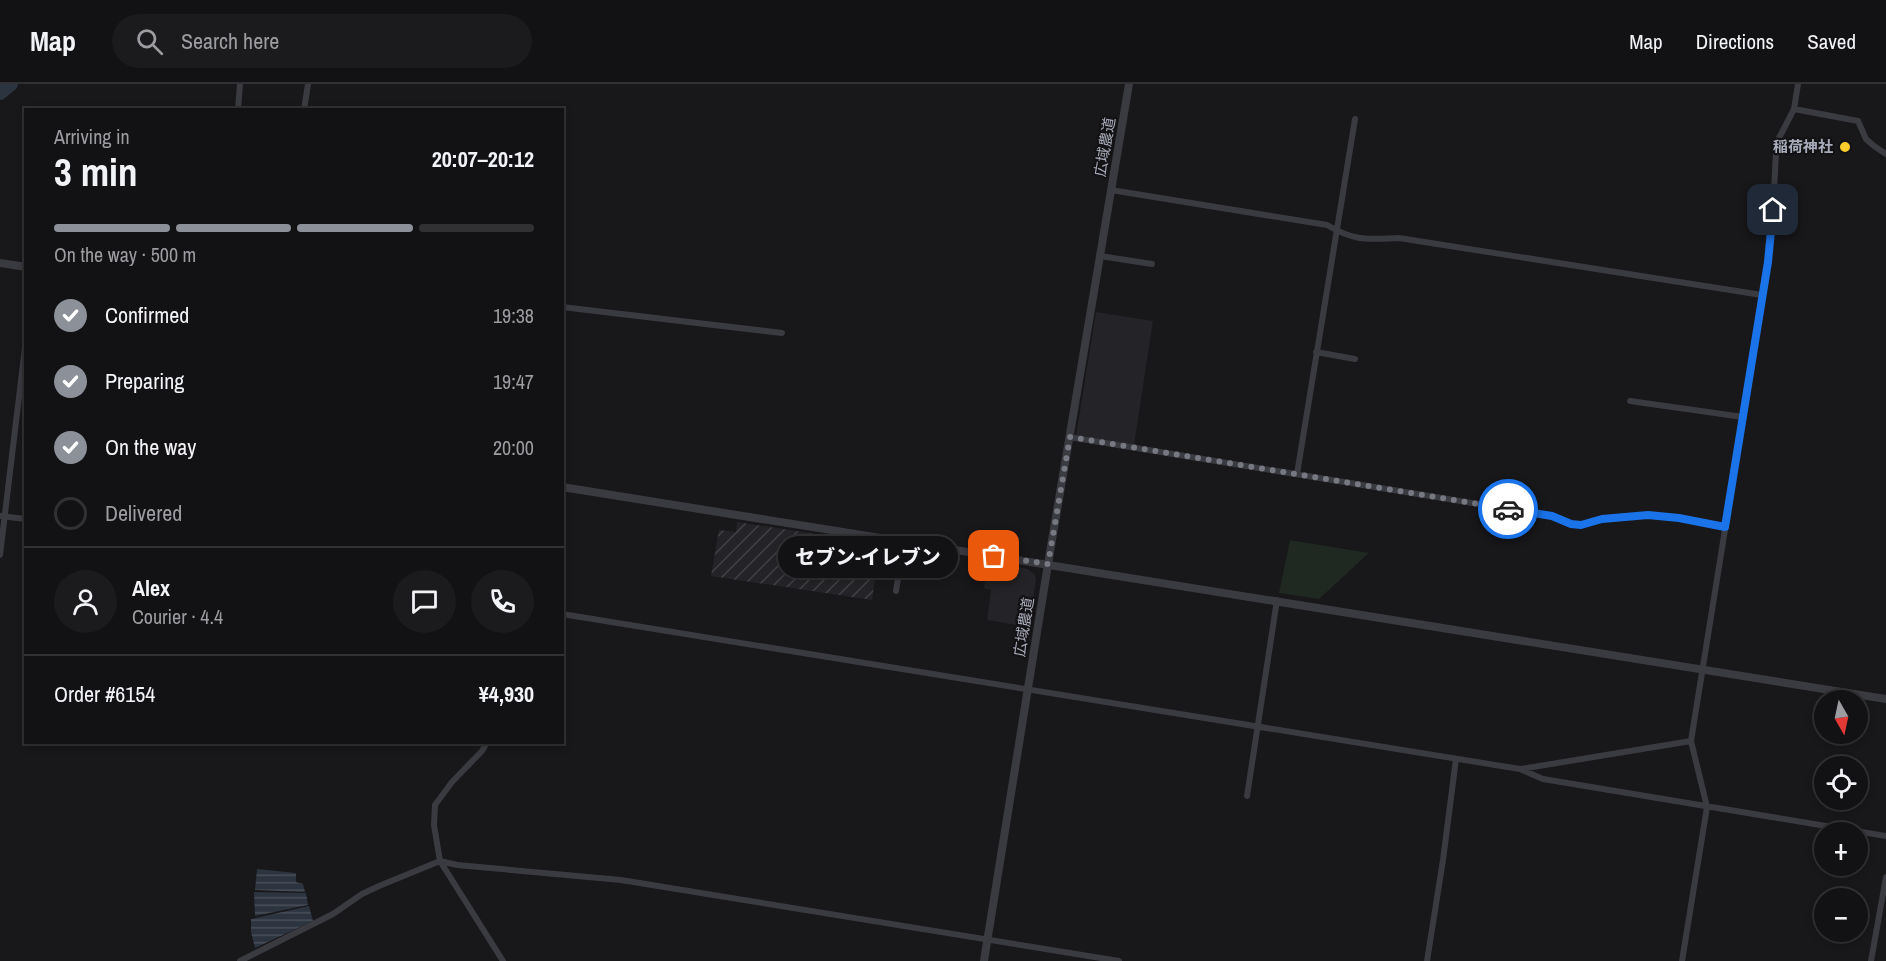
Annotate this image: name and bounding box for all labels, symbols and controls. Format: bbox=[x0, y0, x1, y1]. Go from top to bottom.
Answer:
search box bbox=[112, 14, 532, 68]
text: Map bbox=[30, 22, 76, 60]
icon: search bbox=[133, 25, 166, 58]
text: Search here bbox=[181, 26, 279, 56]
text: Map bbox=[1629, 27, 1663, 56]
text: Directions bbox=[1696, 27, 1774, 56]
text: Saved bbox=[1807, 27, 1856, 56]
street label: 広域農道 bbox=[1089, 116, 1120, 178]
text: Arriving in bbox=[54, 123, 130, 150]
place label: 稲荷神社 bbox=[1773, 136, 1833, 157]
marker: 稲荷神社 bbox=[1838, 140, 1852, 154]
text: 20:07–20:12 bbox=[432, 144, 534, 174]
text: 3 min bbox=[54, 146, 138, 198]
pin bbox=[1747, 184, 1798, 235]
icon: home bbox=[1756, 193, 1789, 226]
text: On the way · 500 m bbox=[54, 241, 196, 268]
icon: check bbox=[54, 299, 87, 332]
text: Confirmed bbox=[105, 300, 189, 330]
text: 19:38 bbox=[493, 302, 534, 329]
icon: check bbox=[54, 365, 87, 398]
text: Preparing bbox=[105, 366, 184, 396]
text: 19:47 bbox=[493, 368, 534, 395]
icon: check bbox=[54, 431, 87, 464]
text: On the way bbox=[105, 432, 196, 462]
text: 20:00 bbox=[493, 434, 534, 461]
courier bbox=[1478, 479, 1538, 539]
icon: car bbox=[1492, 493, 1525, 526]
text: Delivered bbox=[105, 498, 182, 528]
pin bbox=[968, 530, 1019, 581]
callout: セブン-イレブン bbox=[778, 535, 958, 577]
icon: bag bbox=[977, 539, 1010, 572]
text: セブン-イレブン bbox=[795, 543, 941, 570]
button: person bbox=[54, 570, 117, 633]
button: chat bbox=[393, 570, 456, 633]
button: phone bbox=[471, 570, 534, 633]
text: Alex bbox=[132, 573, 170, 603]
street label: 広域農道 bbox=[1008, 596, 1039, 658]
text: Courier · 4.4 bbox=[132, 603, 223, 630]
text: Order #6154 bbox=[54, 679, 155, 709]
text: ¥4,930 bbox=[479, 679, 534, 709]
north arrow bbox=[1814, 690, 1868, 744]
map controls bbox=[1814, 690, 1868, 942]
button: locate bbox=[1814, 756, 1868, 810]
button: + bbox=[1814, 822, 1868, 876]
button: − bbox=[1814, 888, 1868, 942]

